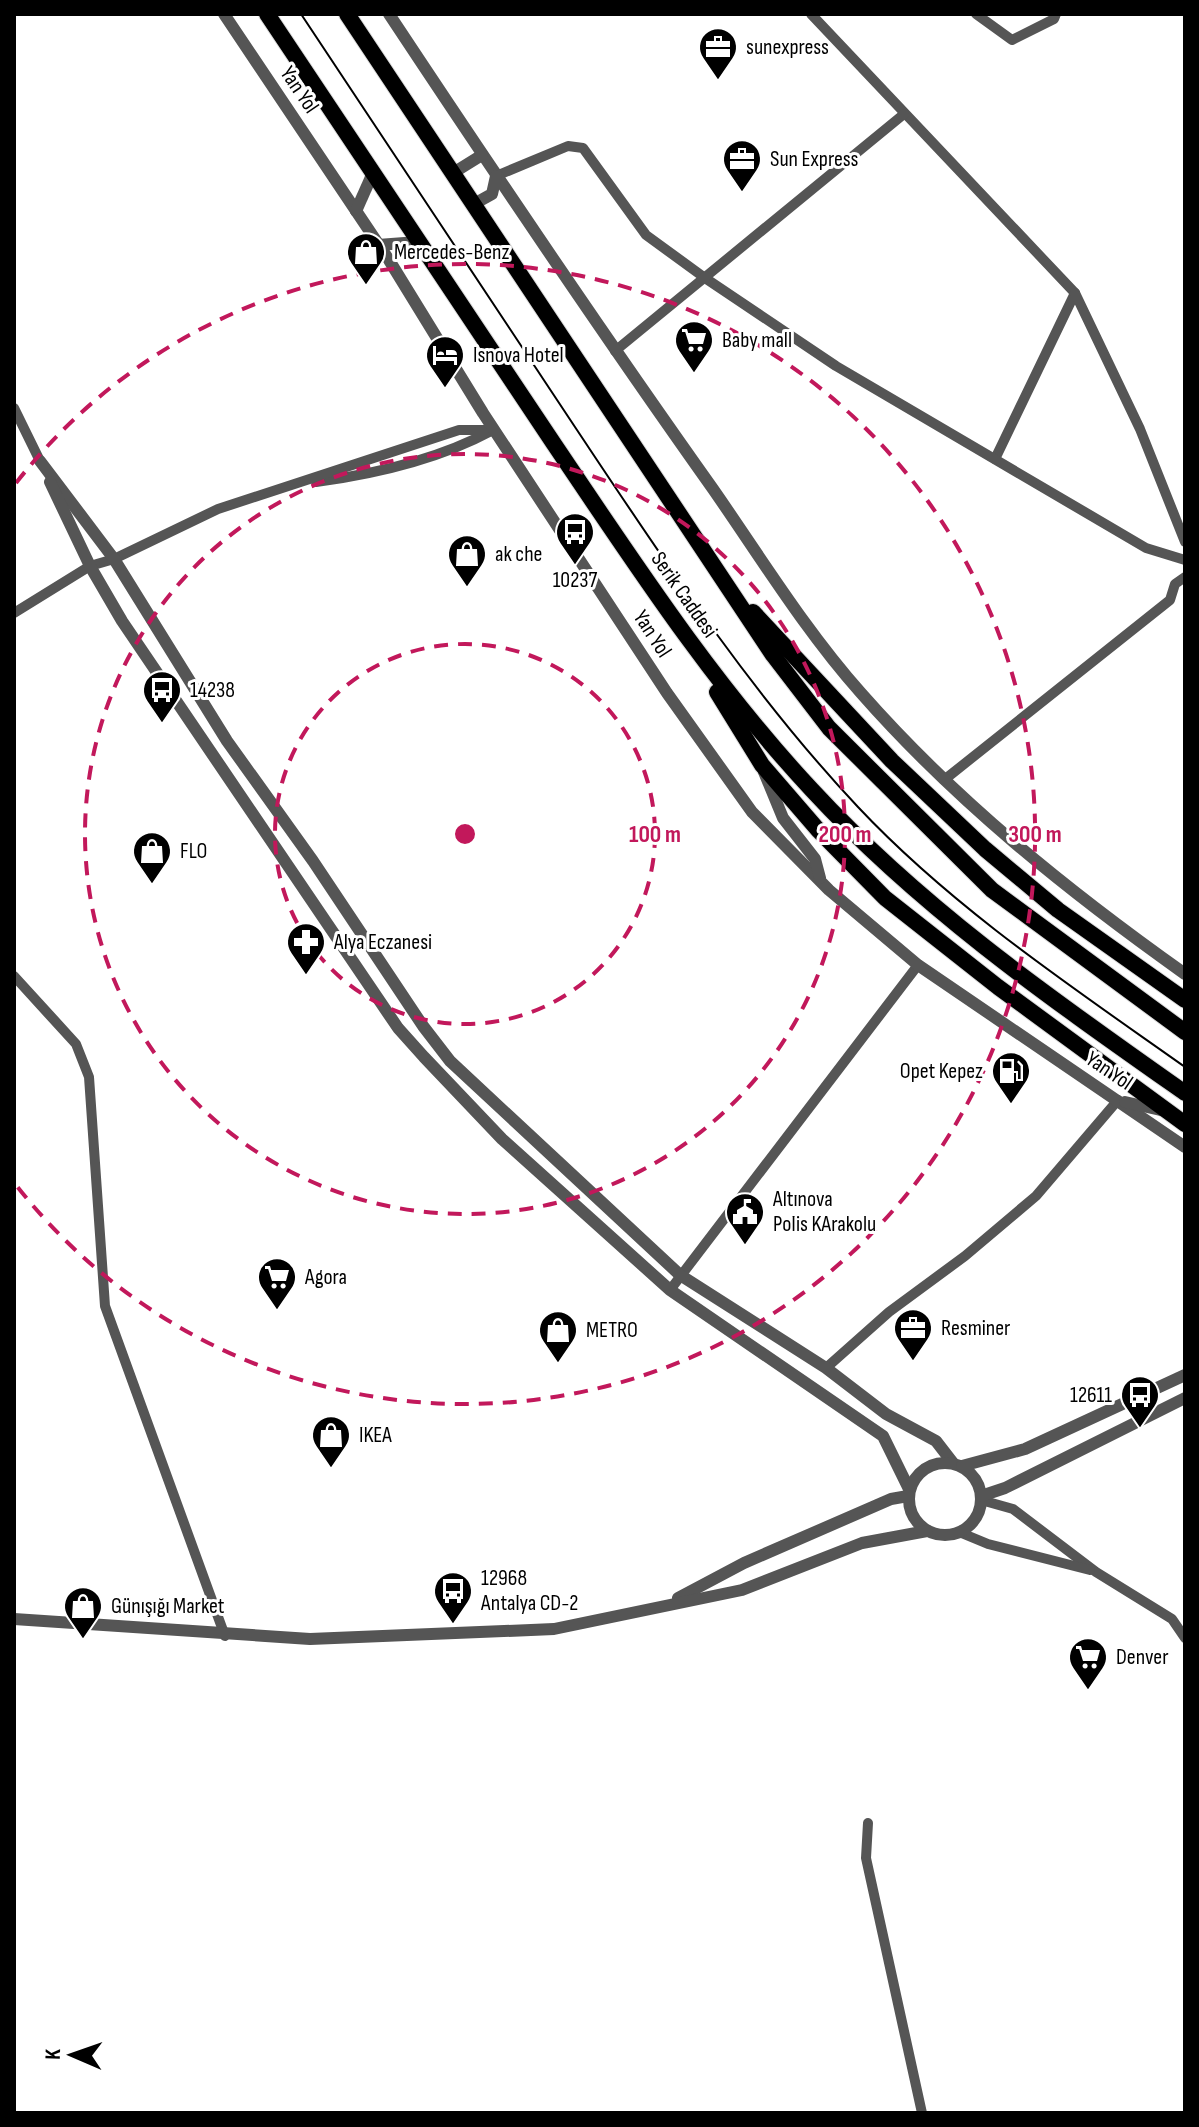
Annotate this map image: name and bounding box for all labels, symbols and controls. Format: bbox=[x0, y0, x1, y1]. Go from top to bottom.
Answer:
office icon: sunexpress bbox=[697, 26, 739, 81]
place label: sunexpress bbox=[746, 34, 829, 61]
street label: Yan Yol bbox=[274, 61, 324, 119]
office icon: Sun Express bbox=[721, 138, 763, 193]
place label: Sun Express bbox=[770, 146, 858, 173]
shop icon: Mercedes-Benz bbox=[345, 231, 387, 286]
place label: Mercedes-Benz bbox=[394, 239, 509, 266]
supermarket icon: Baby mall bbox=[673, 319, 715, 374]
place label: Baby mall bbox=[722, 327, 792, 354]
hotel icon: Isnova Hotel bbox=[424, 334, 466, 389]
place label: Isnova Hotel bbox=[473, 342, 564, 369]
bus stop icon: 10237 bbox=[554, 511, 596, 566]
shop icon: ak che bbox=[446, 533, 488, 588]
place label: ak che bbox=[495, 541, 542, 568]
street label: Serik Caddesi bbox=[645, 547, 723, 643]
place label: 10237 bbox=[553, 567, 598, 594]
street label: Yan Yol bbox=[627, 605, 677, 663]
bus stop icon: 14238 bbox=[141, 669, 183, 724]
place label: 14238 bbox=[190, 677, 235, 704]
centre of rings bbox=[451, 820, 479, 848]
text: 100 m bbox=[629, 820, 681, 849]
text: 200 m bbox=[818, 820, 872, 849]
text: 300 m bbox=[1008, 820, 1062, 849]
shop icon: FLO bbox=[131, 830, 173, 885]
place label: FLO bbox=[180, 838, 207, 865]
pharmacy icon: Alya Eczanesi bbox=[285, 921, 327, 976]
place label: Alya Eczanesi bbox=[333, 929, 432, 956]
street label: Yan Yol bbox=[1080, 1046, 1138, 1096]
fuel station icon: Opet Kepez bbox=[990, 1050, 1032, 1105]
place label: Opet Kepez bbox=[900, 1058, 983, 1085]
place label: Altınova Polis KArakolu bbox=[772, 1186, 876, 1238]
public building icon: Altınova Polis KArakolu bbox=[724, 1191, 766, 1246]
supermarket icon: Agora bbox=[256, 1256, 298, 1311]
place label: Agora bbox=[304, 1264, 347, 1291]
office icon: Resminer bbox=[892, 1307, 934, 1362]
shop icon: METRO bbox=[537, 1309, 579, 1364]
place label: Resminer bbox=[941, 1315, 1010, 1342]
place label: METRO bbox=[586, 1317, 638, 1344]
bus stop icon: 12611 bbox=[1119, 1374, 1161, 1429]
place label: 12611 bbox=[1070, 1382, 1112, 1409]
shop icon: IKEA bbox=[310, 1414, 352, 1469]
place label: IKEA bbox=[359, 1422, 392, 1449]
place label: 12968 Antalya CD-2 bbox=[480, 1565, 578, 1617]
bus stop icon: 12968 Antalya CD-2 bbox=[432, 1570, 474, 1625]
shop icon: Günışığı Market bbox=[62, 1585, 104, 1640]
place label: Günışığı Market bbox=[111, 1593, 225, 1620]
supermarket icon: Denver bbox=[1067, 1636, 1109, 1691]
place label: Denver bbox=[1116, 1644, 1169, 1671]
north arrow bbox=[32, 2015, 112, 2095]
text: K bbox=[40, 2048, 67, 2060]

